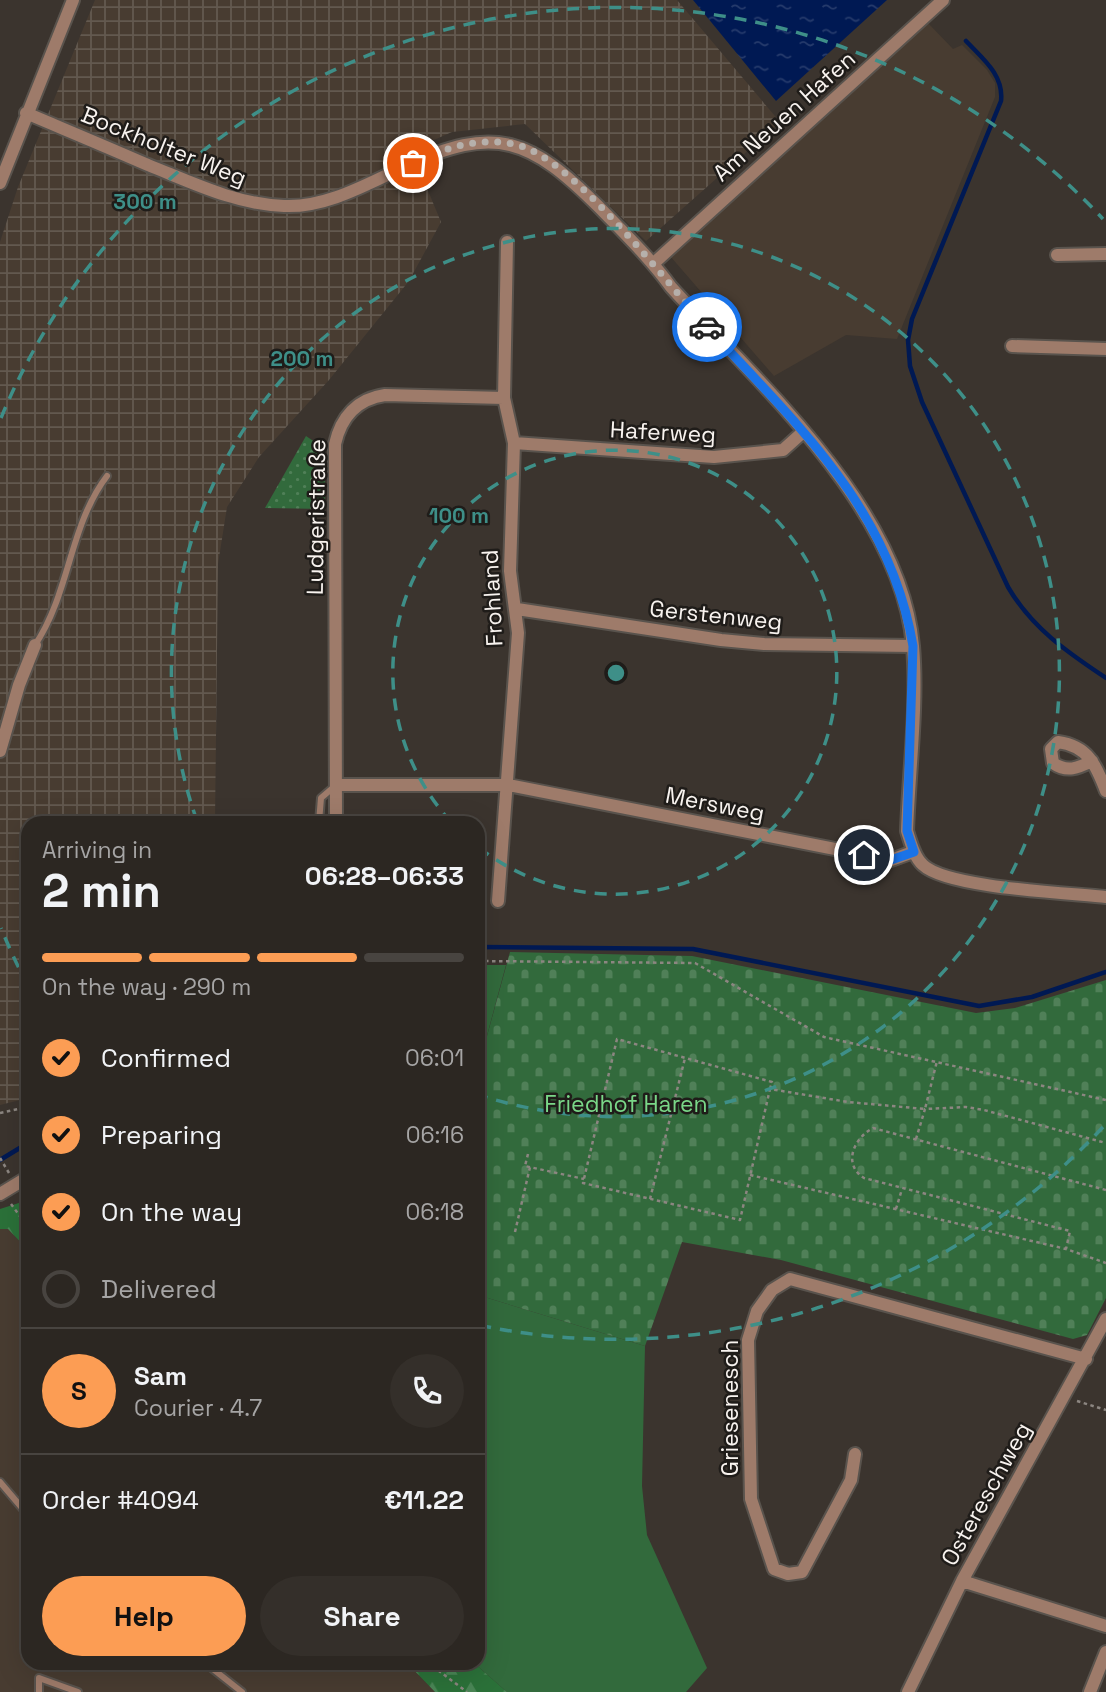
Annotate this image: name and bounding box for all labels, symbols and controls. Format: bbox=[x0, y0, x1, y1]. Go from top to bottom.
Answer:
street label: Am Neuen Hafen bbox=[706, 44, 862, 188]
street label: Bockholter Weg bbox=[77, 99, 251, 193]
pin bbox=[383, 133, 443, 193]
icon: bag bbox=[394, 144, 432, 182]
text: 300 m bbox=[113, 188, 177, 215]
courier bbox=[672, 292, 742, 362]
icon: car bbox=[688, 308, 726, 346]
text: 200 m bbox=[271, 345, 333, 372]
street label: Haferweg bbox=[609, 414, 717, 450]
street label: Ludgeristraße bbox=[300, 439, 332, 595]
text: 100 m bbox=[429, 502, 489, 529]
street label: Frohland bbox=[474, 549, 510, 647]
street label: Gerstenweg bbox=[648, 593, 784, 637]
centre of rings bbox=[604, 661, 628, 685]
street label: Mersweg bbox=[663, 780, 767, 828]
pin bbox=[834, 825, 894, 885]
text: Arriving in bbox=[42, 835, 152, 865]
icon: home bbox=[845, 836, 883, 874]
text: 06:28–06:33 bbox=[305, 859, 464, 893]
text: 2 min bbox=[42, 862, 161, 920]
text: On the way · 290 m bbox=[42, 972, 251, 1002]
icon: check bbox=[42, 1039, 80, 1077]
text: Confirmed bbox=[101, 1041, 231, 1075]
text: 06:01 bbox=[405, 1043, 464, 1073]
park label: Friedhof Haren bbox=[544, 1089, 708, 1119]
icon: check bbox=[42, 1116, 80, 1154]
text: Preparing bbox=[101, 1118, 222, 1152]
text: 06:16 bbox=[406, 1120, 464, 1150]
icon: check bbox=[42, 1193, 80, 1231]
text: On the way bbox=[101, 1195, 242, 1229]
text: 06:18 bbox=[405, 1197, 464, 1227]
text: Delivered bbox=[101, 1272, 217, 1306]
street label: Griesenesch bbox=[715, 1340, 745, 1476]
button: phone bbox=[390, 1354, 464, 1428]
text: Sam bbox=[134, 1359, 187, 1393]
text: S bbox=[71, 1374, 87, 1408]
text: Courier · 4.7 bbox=[134, 1393, 262, 1423]
street label: Ostereschweg bbox=[934, 1417, 1038, 1571]
text: Order #4094 bbox=[42, 1483, 199, 1517]
text: €11.22 bbox=[384, 1483, 464, 1517]
button: Help bbox=[42, 1576, 246, 1656]
button: Share bbox=[260, 1576, 464, 1656]

